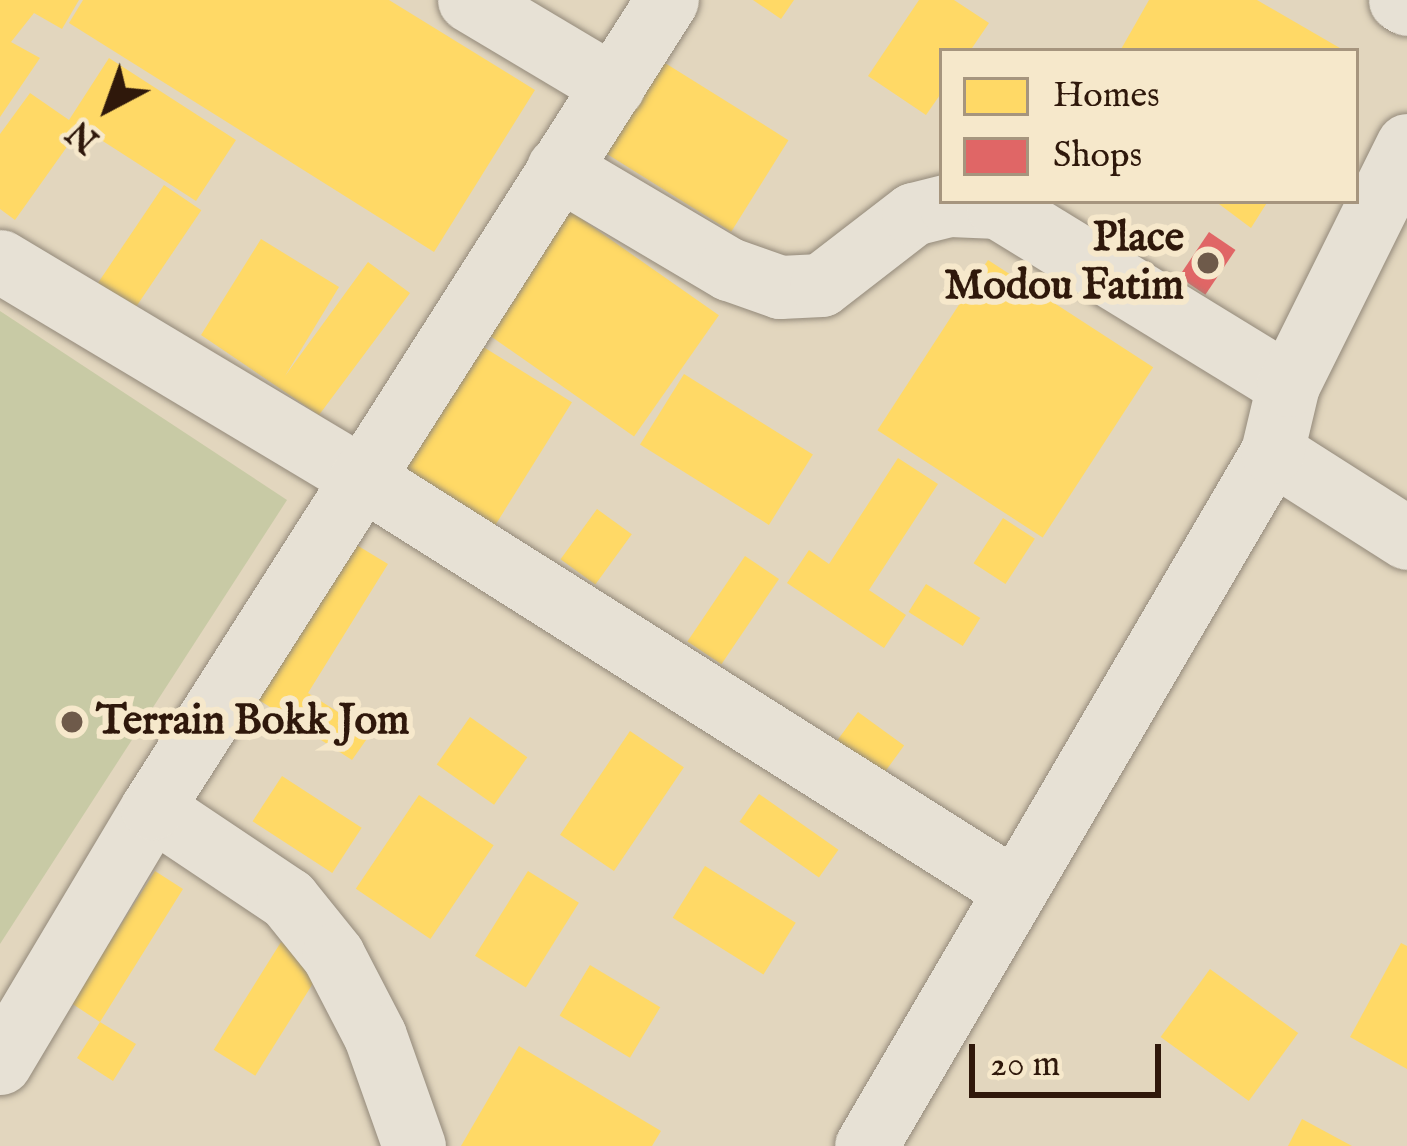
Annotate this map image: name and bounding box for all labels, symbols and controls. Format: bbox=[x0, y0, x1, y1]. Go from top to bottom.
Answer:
north arrow bbox=[48, 48, 168, 168]
legend bbox=[939, 48, 1359, 204]
text: Homes bbox=[1053, 73, 1160, 119]
text: N bbox=[60, 110, 109, 160]
text: Shops bbox=[1053, 133, 1142, 179]
place label: Place Modou Fatim bbox=[944, 214, 1184, 312]
marker: Place Modou Fatim bbox=[1195, 250, 1221, 276]
place label: Terrain Bokk Jom bbox=[96, 697, 409, 747]
marker: Terrain Bokk Jom bbox=[59, 709, 85, 735]
scale bar bbox=[975, 1020, 1167, 1094]
text: 20 m bbox=[990, 1042, 1060, 1088]

